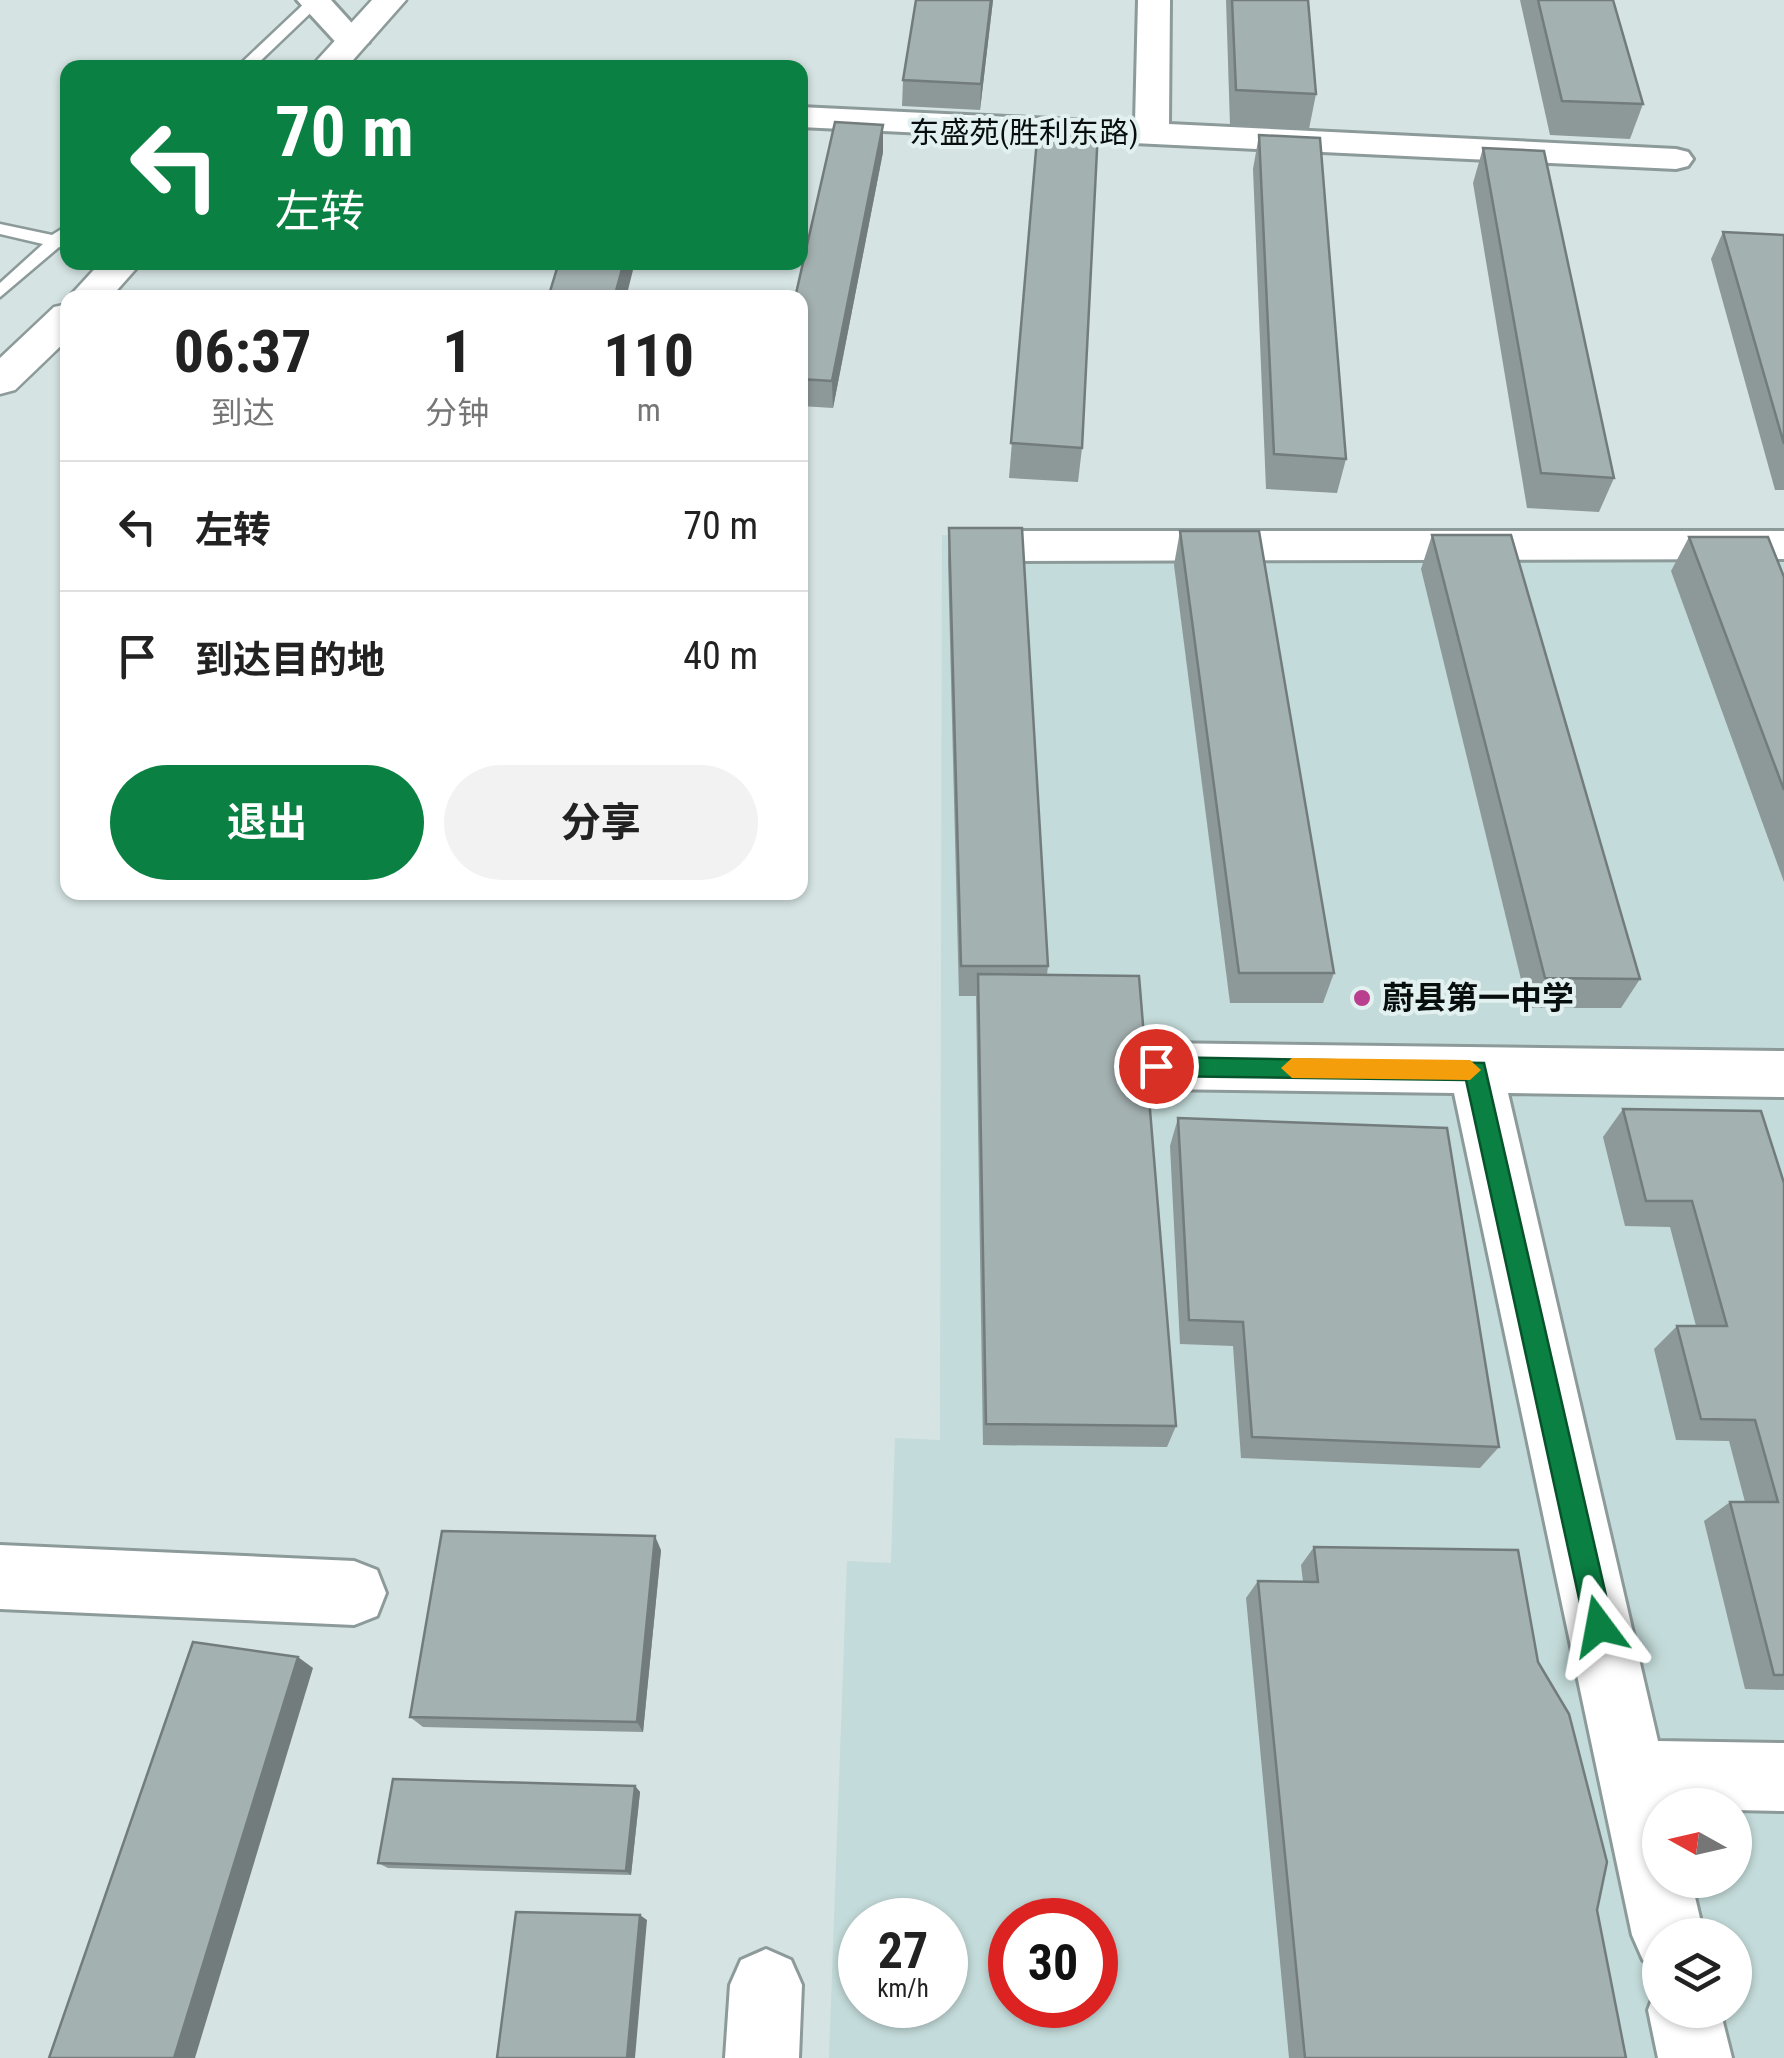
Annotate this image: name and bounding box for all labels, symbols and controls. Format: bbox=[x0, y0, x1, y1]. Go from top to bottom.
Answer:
text: 70 m bbox=[275, 91, 414, 173]
icon: left bbox=[110, 100, 240, 230]
district label: 东盛苑(胜利东路) bbox=[910, 115, 1138, 150]
text: 左转 bbox=[275, 185, 365, 238]
text: 06:37 bbox=[174, 316, 312, 387]
text: 1 bbox=[442, 316, 473, 387]
text: 110 bbox=[603, 320, 694, 391]
text: m bbox=[637, 391, 661, 429]
text: 到达 bbox=[211, 394, 275, 432]
text: 分钟 bbox=[425, 394, 489, 432]
icon: left bbox=[110, 499, 165, 554]
text: 70 m bbox=[683, 504, 758, 548]
text: 左转 bbox=[195, 508, 271, 552]
icon: arrive bbox=[110, 629, 165, 684]
text: 40 m bbox=[683, 634, 758, 678]
text: 到达目的地 bbox=[195, 638, 385, 682]
button: 退出 bbox=[110, 765, 424, 880]
button: 分享 bbox=[444, 765, 758, 880]
place label: 蔚县第一中学 bbox=[1382, 979, 1574, 1017]
marker: 蔚县第一中学 bbox=[1351, 987, 1373, 1009]
pin bbox=[1114, 1024, 1199, 1109]
icon: arrive bbox=[1129, 1039, 1184, 1094]
position arrow bbox=[1547, 1574, 1651, 1678]
north arrow bbox=[1642, 1788, 1752, 1898]
map controls bbox=[1642, 1788, 1752, 2028]
speed limit sign: 30 bbox=[988, 1898, 1118, 2028]
button: layers bbox=[1642, 1918, 1752, 2028]
text: 27 bbox=[878, 1922, 928, 1980]
text: km/h bbox=[877, 1974, 929, 2003]

